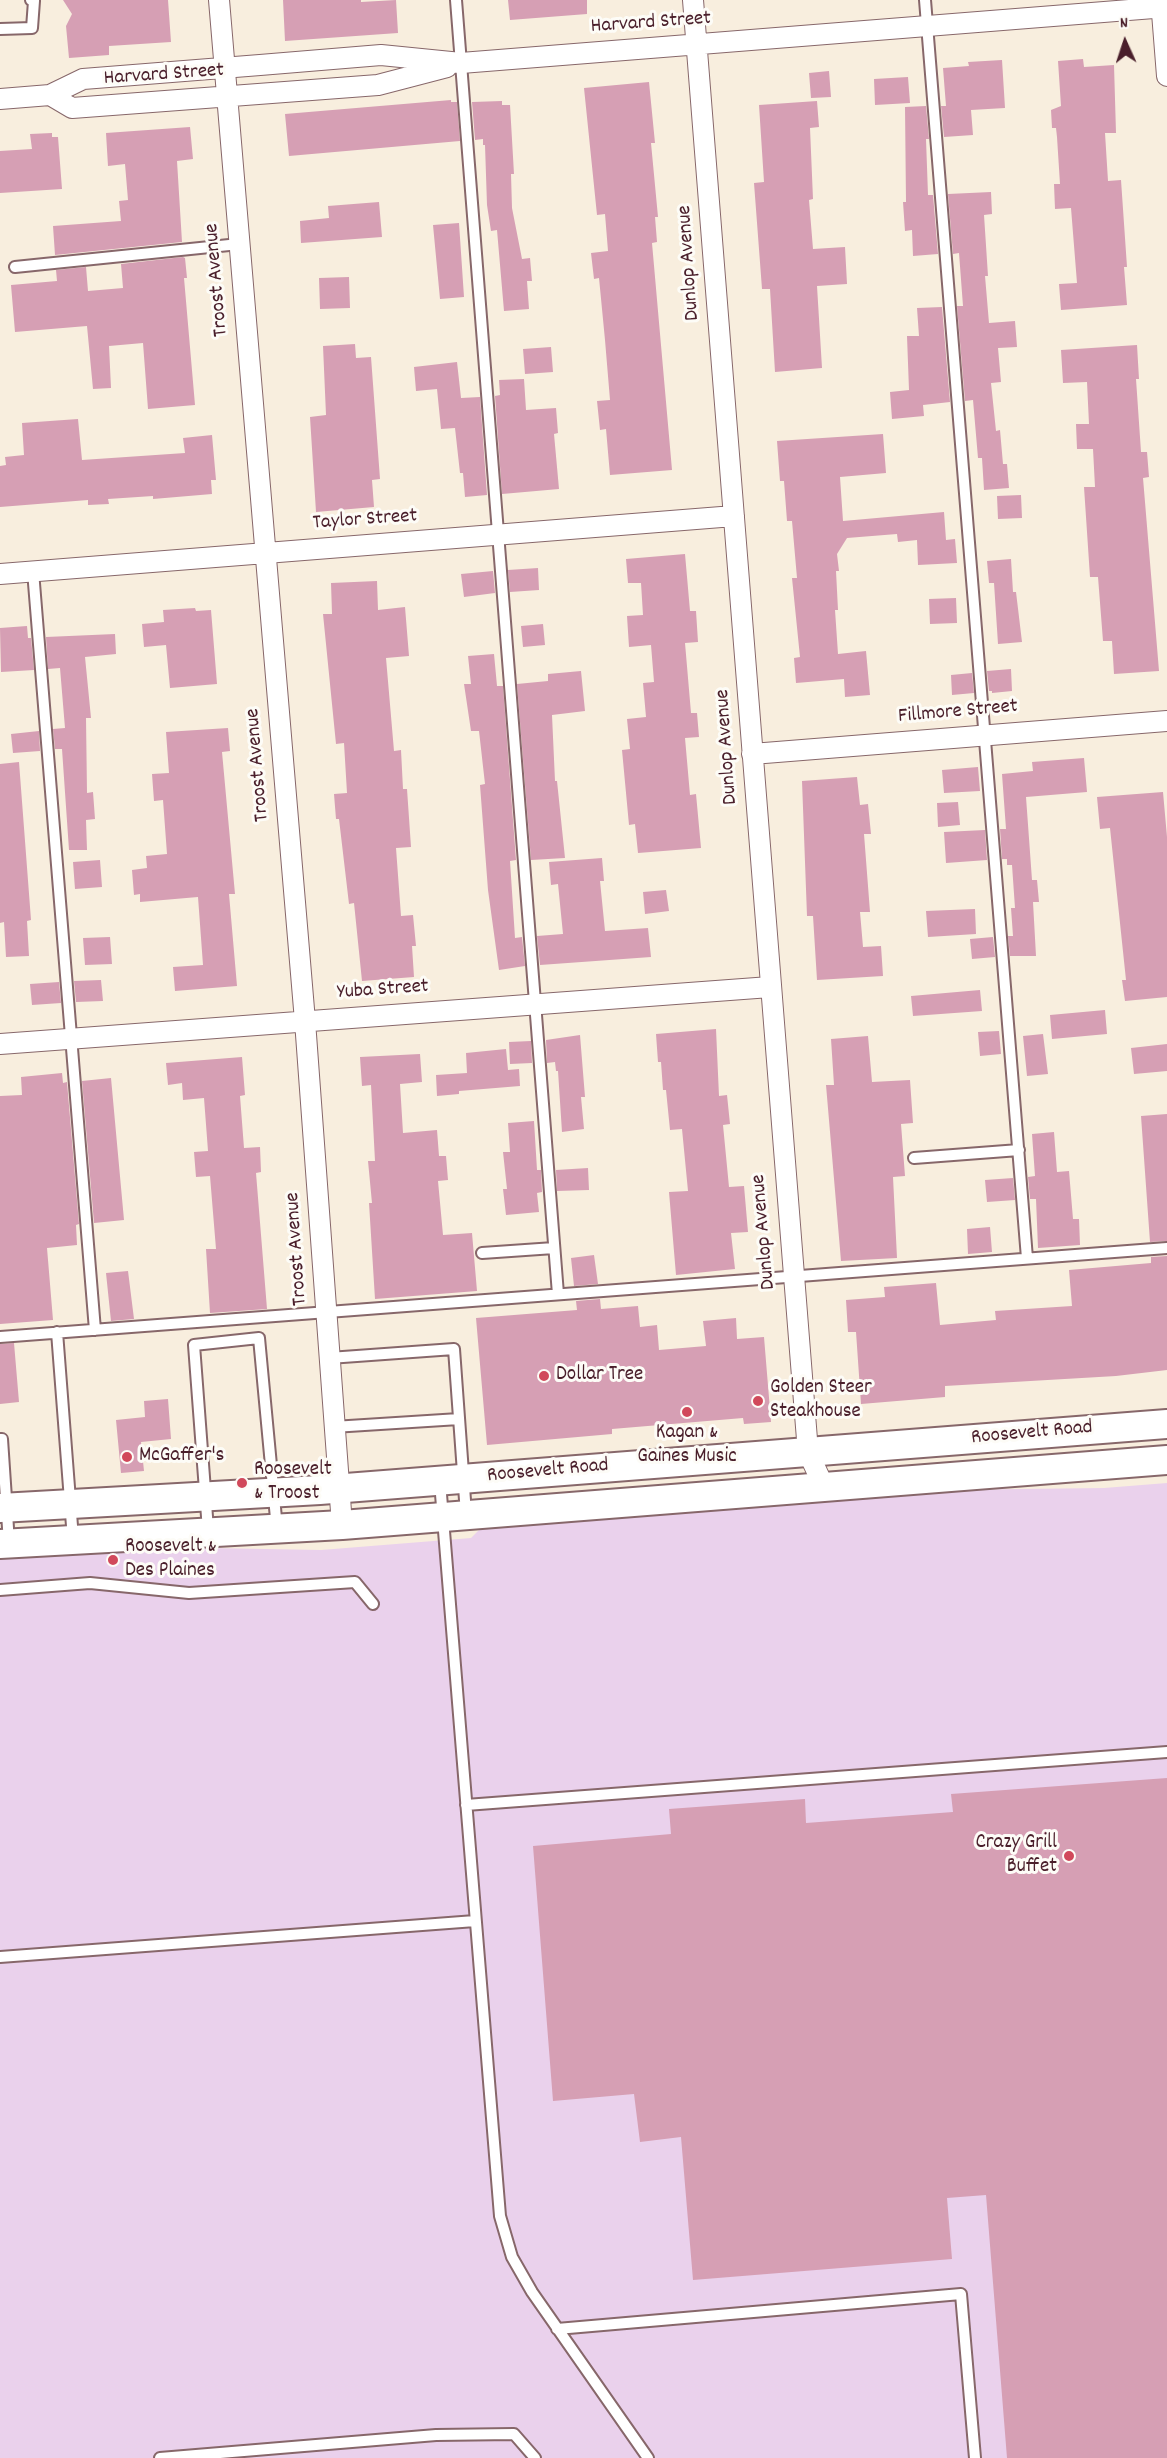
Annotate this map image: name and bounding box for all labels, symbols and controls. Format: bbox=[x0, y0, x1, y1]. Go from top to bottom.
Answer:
street label: Harvard Street bbox=[590, 7, 712, 41]
north arrow bbox=[1095, 12, 1155, 72]
text: N bbox=[1119, 12, 1129, 35]
street label: Harvard Street bbox=[103, 59, 225, 93]
street label: Dunlop Avenue bbox=[673, 204, 707, 322]
street label: Troost Avenue bbox=[200, 222, 236, 338]
street label: Taylor Street bbox=[312, 505, 418, 537]
street label: Dunlop Avenue bbox=[711, 688, 745, 806]
street label: Fillmore Street bbox=[897, 695, 1019, 731]
street label: Troost Avenue bbox=[241, 707, 277, 823]
street label: Yuba Street bbox=[336, 975, 430, 1007]
street label: Dunlop Avenue bbox=[747, 1173, 783, 1291]
street label: Troost Avenue bbox=[281, 1191, 315, 1307]
place label: Dollar Tree bbox=[556, 1363, 643, 1389]
marker: Dollar Tree bbox=[537, 1369, 551, 1383]
place label: Golden Steer Steakhouse bbox=[770, 1376, 872, 1426]
marker: Golden Steer Steakhouse bbox=[751, 1394, 765, 1408]
marker: Kagan & Gaines Music bbox=[680, 1405, 694, 1419]
street label: Roosevelt Road bbox=[970, 1416, 1094, 1452]
place label: Kagan & Gaines Music bbox=[637, 1421, 737, 1471]
place label: McGaffer's bbox=[139, 1444, 224, 1470]
marker: McGaffer's bbox=[120, 1450, 134, 1464]
street label: Roosevelt Road bbox=[486, 1454, 610, 1490]
place label: Roosevelt & Troost bbox=[254, 1458, 332, 1508]
marker: Roosevelt & Troost bbox=[235, 1476, 249, 1490]
place label: Roosevelt & Des Plaines bbox=[125, 1535, 217, 1585]
marker: Roosevelt & Des Plaines bbox=[106, 1553, 120, 1567]
place label: Crazy Grill Buffet bbox=[975, 1831, 1057, 1881]
marker: Crazy Grill Buffet bbox=[1062, 1849, 1076, 1863]

